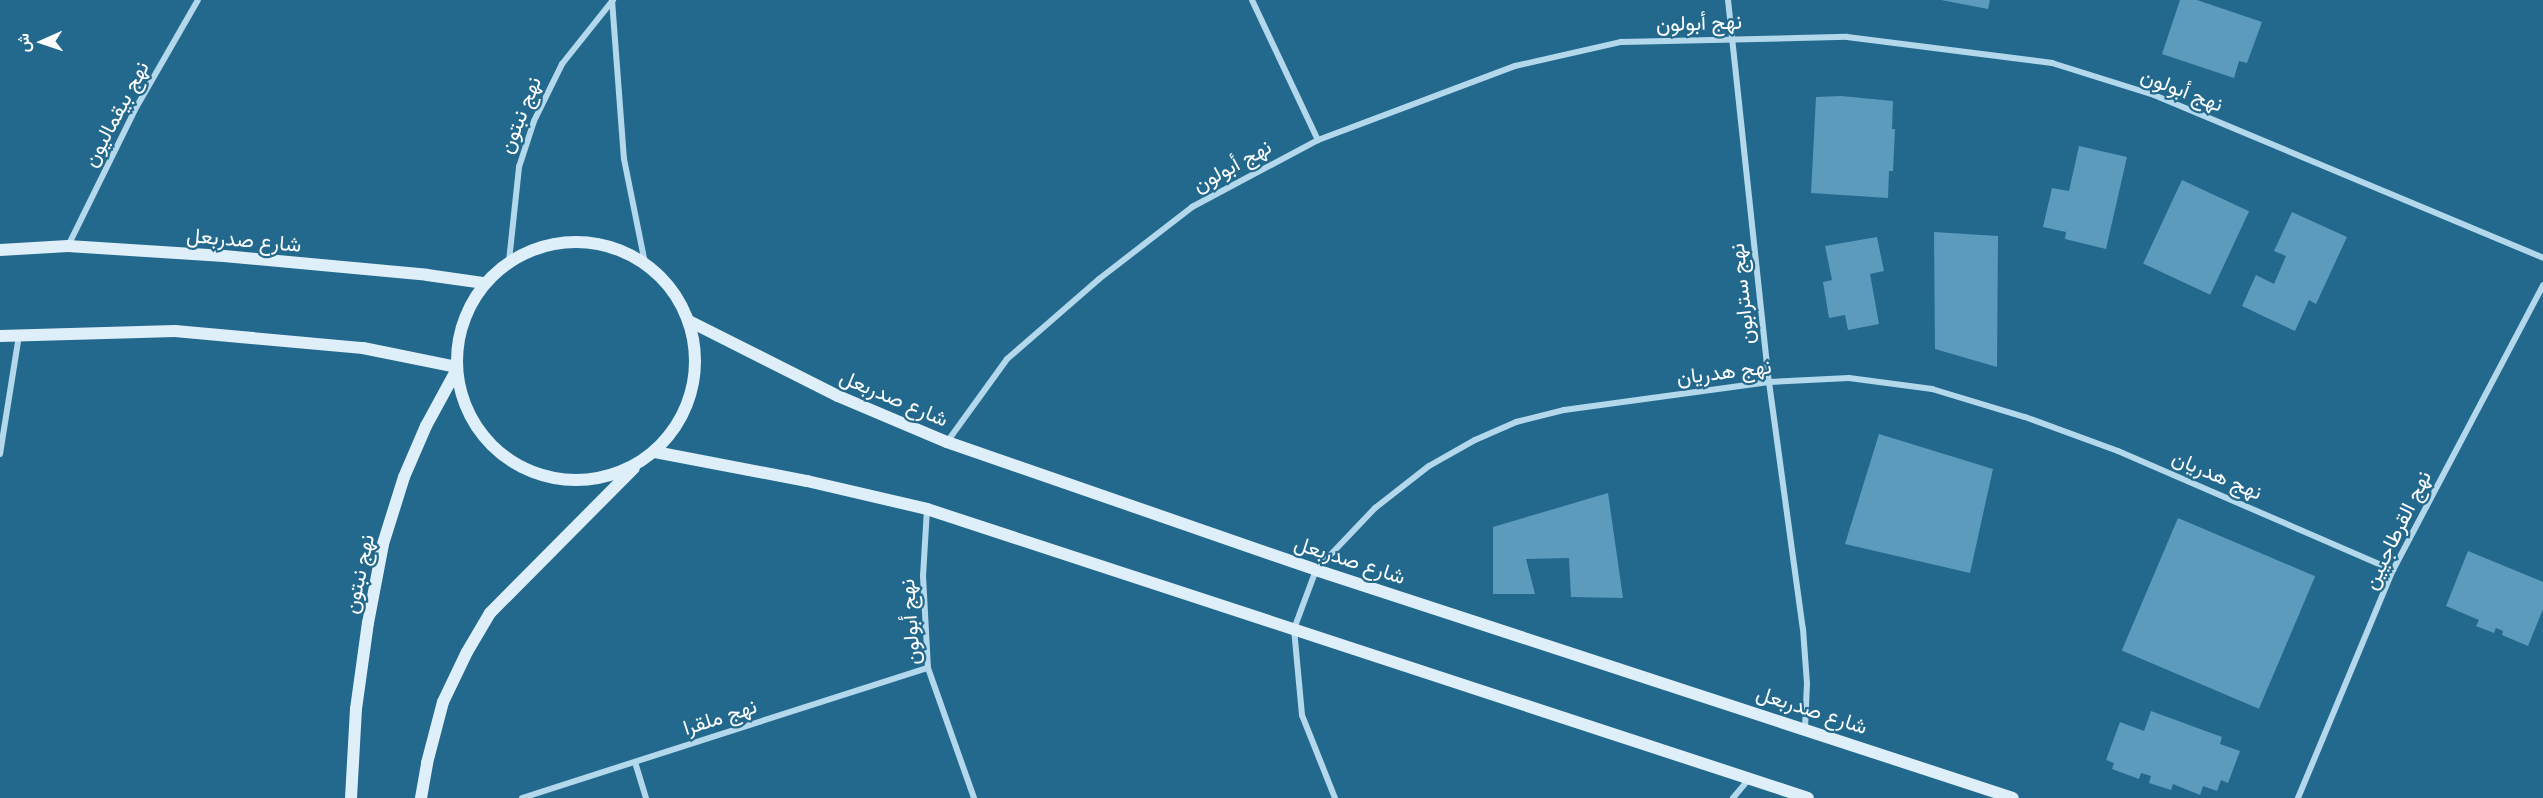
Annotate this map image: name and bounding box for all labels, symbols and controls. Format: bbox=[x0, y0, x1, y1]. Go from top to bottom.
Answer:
street label: نهج أبولون bbox=[1656, 9, 1742, 37]
north arrow bbox=[12, 12, 72, 72]
text: ش bbox=[14, 33, 34, 53]
street label: نهج بيقماليون bbox=[78, 57, 154, 171]
street label: نهج أبولون bbox=[2137, 63, 2227, 117]
street label: نهج نبتون bbox=[493, 73, 547, 157]
street label: نهج أبولون bbox=[1188, 134, 1276, 198]
street label: شارع صدربعل bbox=[186, 222, 302, 258]
street label: نهج سترابون bbox=[1724, 242, 1760, 346]
street label: نهج هدريان bbox=[1675, 354, 1773, 390]
street label: شارع صدربعل bbox=[836, 364, 952, 432]
street label: نهج هدريان bbox=[2168, 445, 2266, 505]
street label: نهج القرطاجيين bbox=[2357, 467, 2437, 593]
street label: شارع صدربعل bbox=[1291, 530, 1409, 590]
street label: نهج نبتون bbox=[338, 532, 380, 616]
street label: نهج أبولون bbox=[894, 578, 926, 666]
street label: شارع صدربعل bbox=[1753, 680, 1871, 740]
street label: نهج ملقرا bbox=[680, 693, 760, 741]

